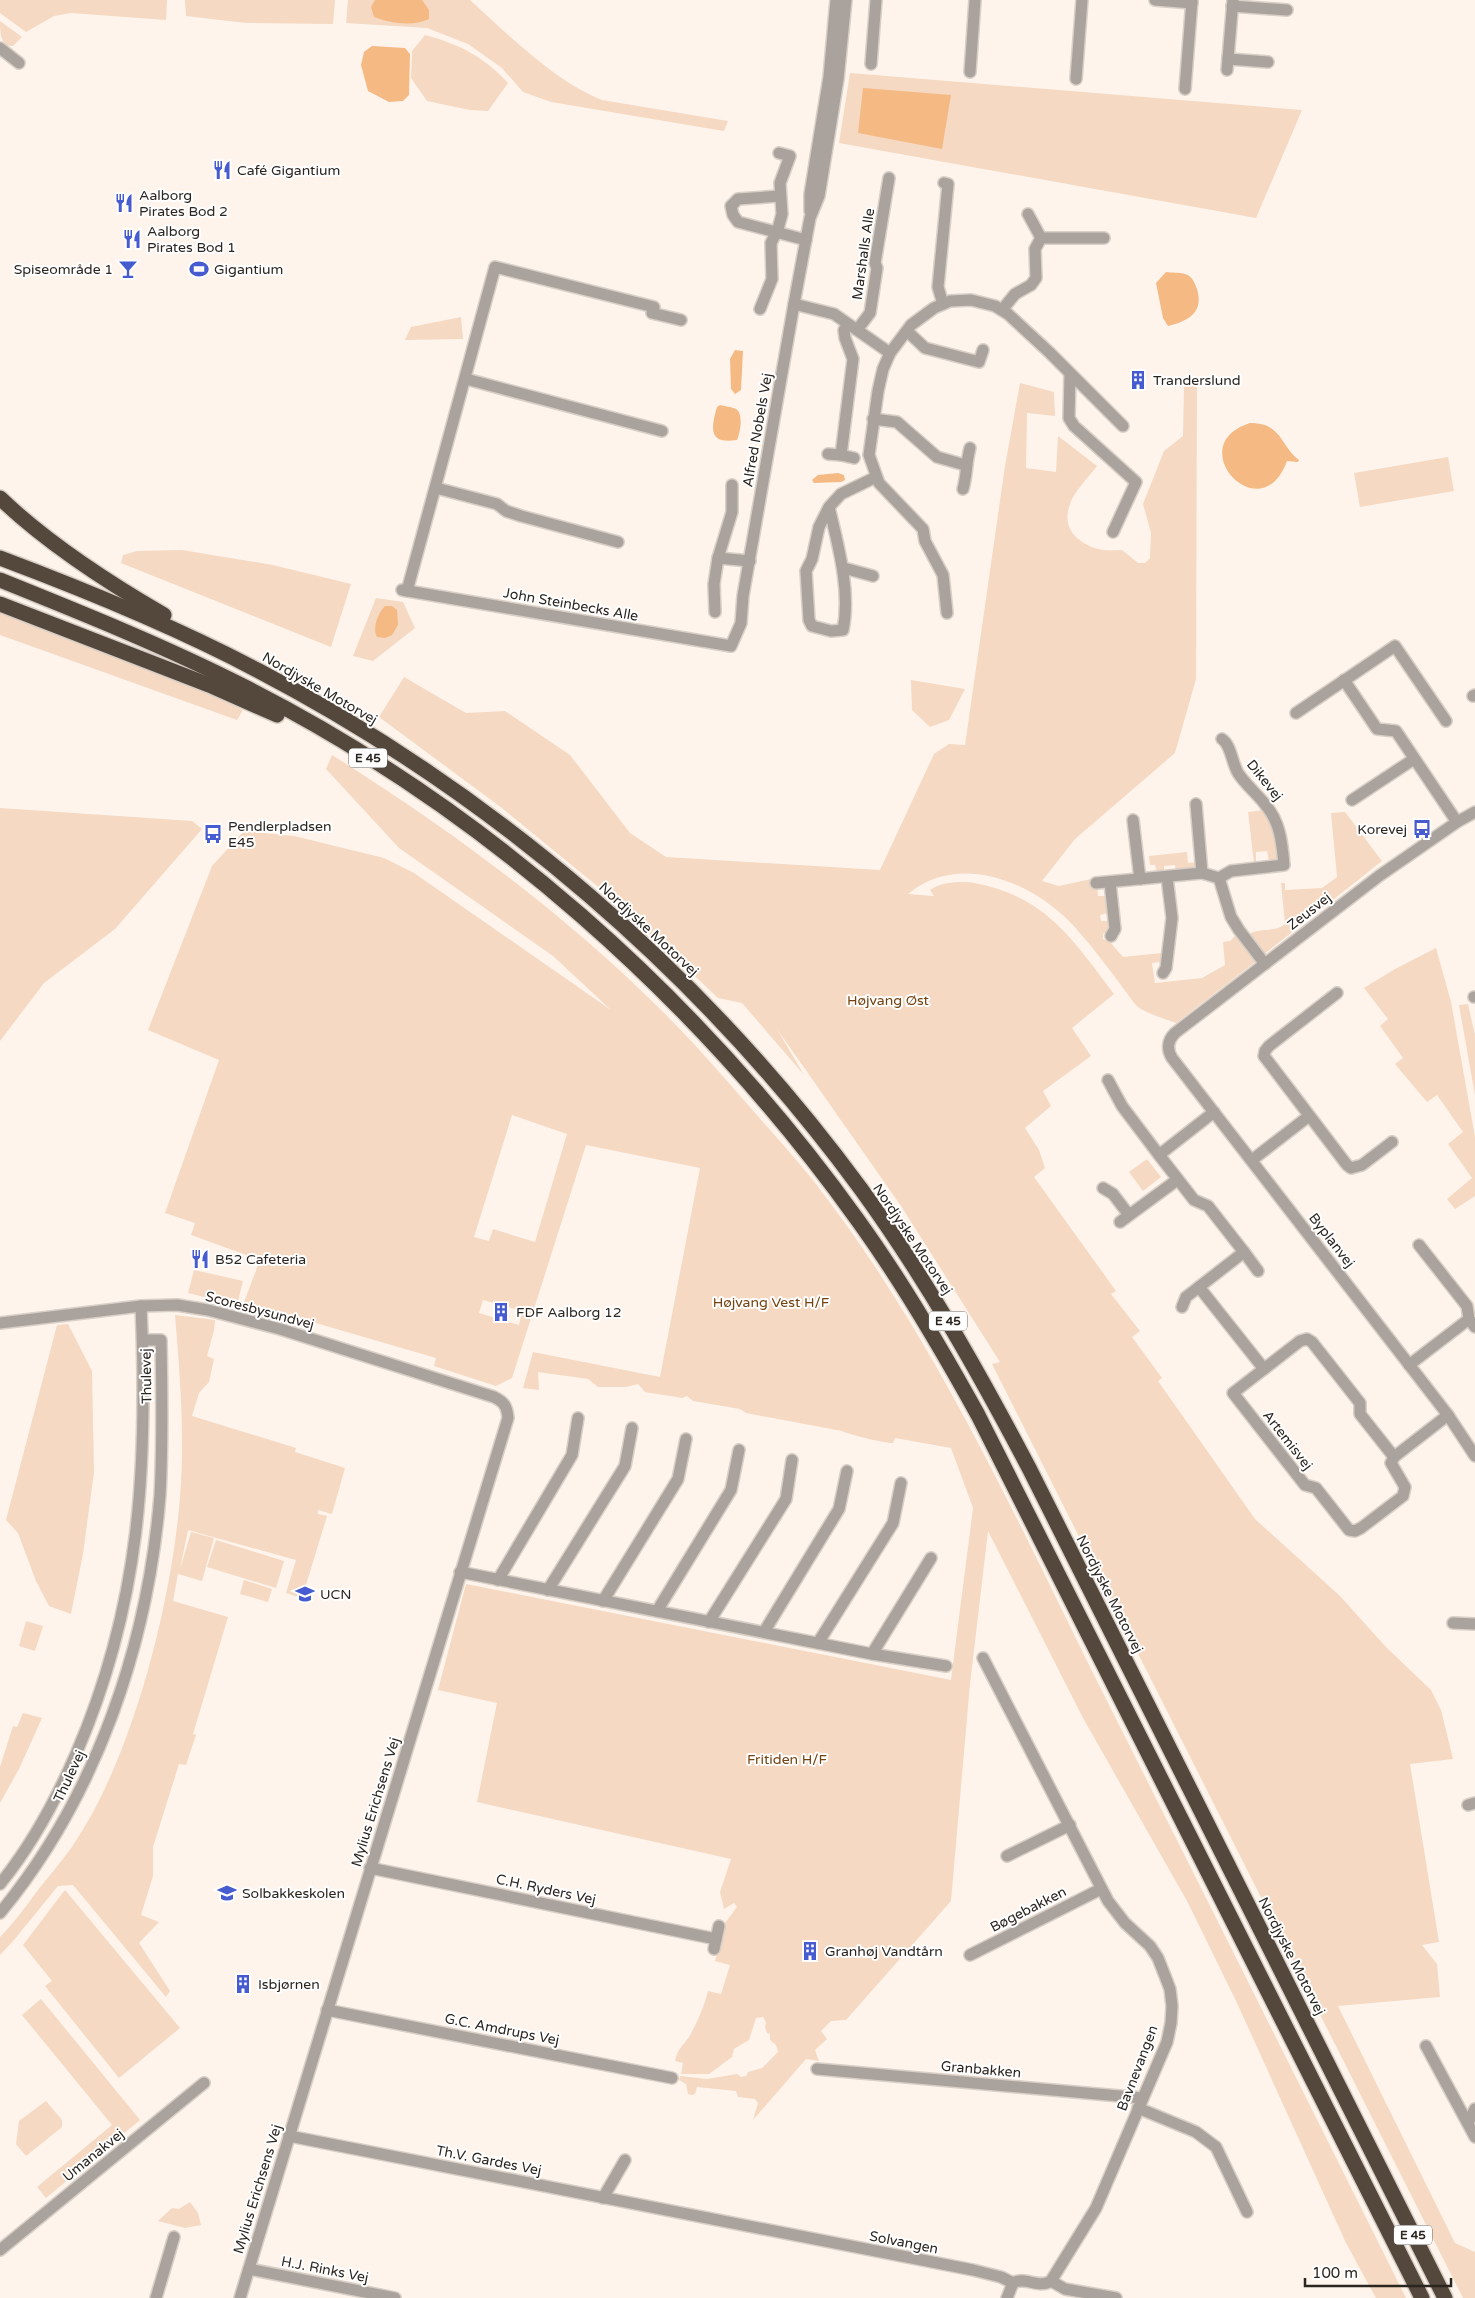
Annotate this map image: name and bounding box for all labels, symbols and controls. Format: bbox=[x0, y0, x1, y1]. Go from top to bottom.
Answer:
restaurant icon: Café Gigantium bbox=[211, 159, 233, 181]
place label: Café Gigantium bbox=[237, 162, 340, 179]
place label: Aalborg Pirates Bod 2 bbox=[139, 187, 228, 220]
restaurant icon: Aalborg Pirates Bod 2 bbox=[113, 192, 135, 214]
street label: Marshalls Alle bbox=[849, 207, 878, 301]
place label: Aalborg Pirates Bod 1 bbox=[147, 223, 236, 256]
restaurant icon: Aalborg Pirates Bod 1 bbox=[121, 228, 143, 250]
bar icon: Spiseområde 1 bbox=[117, 258, 139, 280]
sports icon: Gigantium bbox=[188, 258, 210, 280]
place label: Spiseområde 1 bbox=[14, 261, 113, 278]
place label: Gigantium bbox=[214, 261, 283, 278]
building icon: Tranderslund bbox=[1127, 369, 1149, 391]
street label: Alfred Nobels Vej bbox=[739, 372, 776, 488]
place label: Tranderslund bbox=[1153, 372, 1241, 389]
street label: John Steinbecks Alle bbox=[502, 584, 640, 625]
street label: Nordjyske Motorvej bbox=[259, 649, 380, 728]
road number: E 45 bbox=[349, 748, 387, 768]
street label: Dikevej bbox=[1243, 756, 1286, 804]
place label: Pendlerpladsen E45 bbox=[228, 818, 331, 851]
bus stop icon: Korevej bbox=[1411, 818, 1433, 840]
place label: Korevej bbox=[1357, 821, 1407, 838]
bus stop icon: Pendlerpladsen E45 bbox=[202, 823, 224, 845]
street label: Nordjyske Motorvej bbox=[595, 879, 702, 980]
street label: Zeusvej bbox=[1284, 889, 1335, 934]
park label: Højvang Øst bbox=[847, 992, 930, 1009]
street label: Nordjyske Motorvej bbox=[869, 1181, 956, 1298]
street label: Byplanvej bbox=[1305, 1210, 1358, 1271]
restaurant icon: B52 Cafeteria bbox=[189, 1248, 211, 1270]
place label: B52 Cafeteria bbox=[215, 1251, 306, 1268]
street label: Scoresbysundvej bbox=[204, 1288, 316, 1333]
park label: Højvang Vest H/F bbox=[713, 1294, 830, 1311]
building icon: FDF Aalborg 12 bbox=[490, 1301, 512, 1323]
place label: FDF Aalborg 12 bbox=[516, 1304, 622, 1321]
road number: E 45 bbox=[929, 1312, 967, 1330]
street label: Thulevej bbox=[138, 1348, 155, 1404]
street label: Artemisvej bbox=[1259, 1407, 1316, 1473]
street label: Nordjyske Motorvej bbox=[1072, 1532, 1147, 1656]
school or university icon: UCN bbox=[294, 1583, 316, 1605]
place label: UCN bbox=[320, 1586, 352, 1603]
street label: Mylius Erichsens Vej bbox=[348, 1735, 403, 1869]
street label: Thulevej bbox=[50, 1747, 89, 1805]
park label: Fritiden H/F bbox=[747, 1751, 827, 1768]
street label: C.H. Ryders Vej bbox=[494, 1871, 597, 1908]
school or university icon: Solbakkeskolen bbox=[216, 1882, 238, 1904]
street label: Bøgebakken bbox=[987, 1883, 1069, 1936]
place label: Solbakkeskolen bbox=[242, 1885, 345, 1902]
street label: Nordjyske Motorvej bbox=[1254, 1894, 1329, 2018]
building icon: Granhøj Vandtårn bbox=[799, 1940, 821, 1962]
place label: Granhøj Vandtårn bbox=[825, 1943, 943, 1960]
building icon: Isbjørnen bbox=[232, 1973, 254, 1995]
place label: Isbjørnen bbox=[258, 1976, 320, 1993]
street label: G.C. Amdrups Vej bbox=[443, 2010, 561, 2049]
street label: Bavnevangen bbox=[1113, 2023, 1162, 2113]
street label: Granbakken bbox=[940, 2058, 1022, 2081]
street label: Mylius Erichsens Vej bbox=[230, 2122, 285, 2256]
street label: Umanakvej bbox=[59, 2126, 127, 2185]
street label: Th.V. Gardes Vej bbox=[435, 2142, 543, 2179]
road number: E 45 bbox=[1394, 2226, 1432, 2244]
street label: Solvangen bbox=[868, 2228, 940, 2257]
street label: H.J. Rinks Vej bbox=[280, 2253, 370, 2286]
scale bar bbox=[1305, 2256, 1451, 2288]
text: 100 m bbox=[1312, 2264, 1358, 2282]

